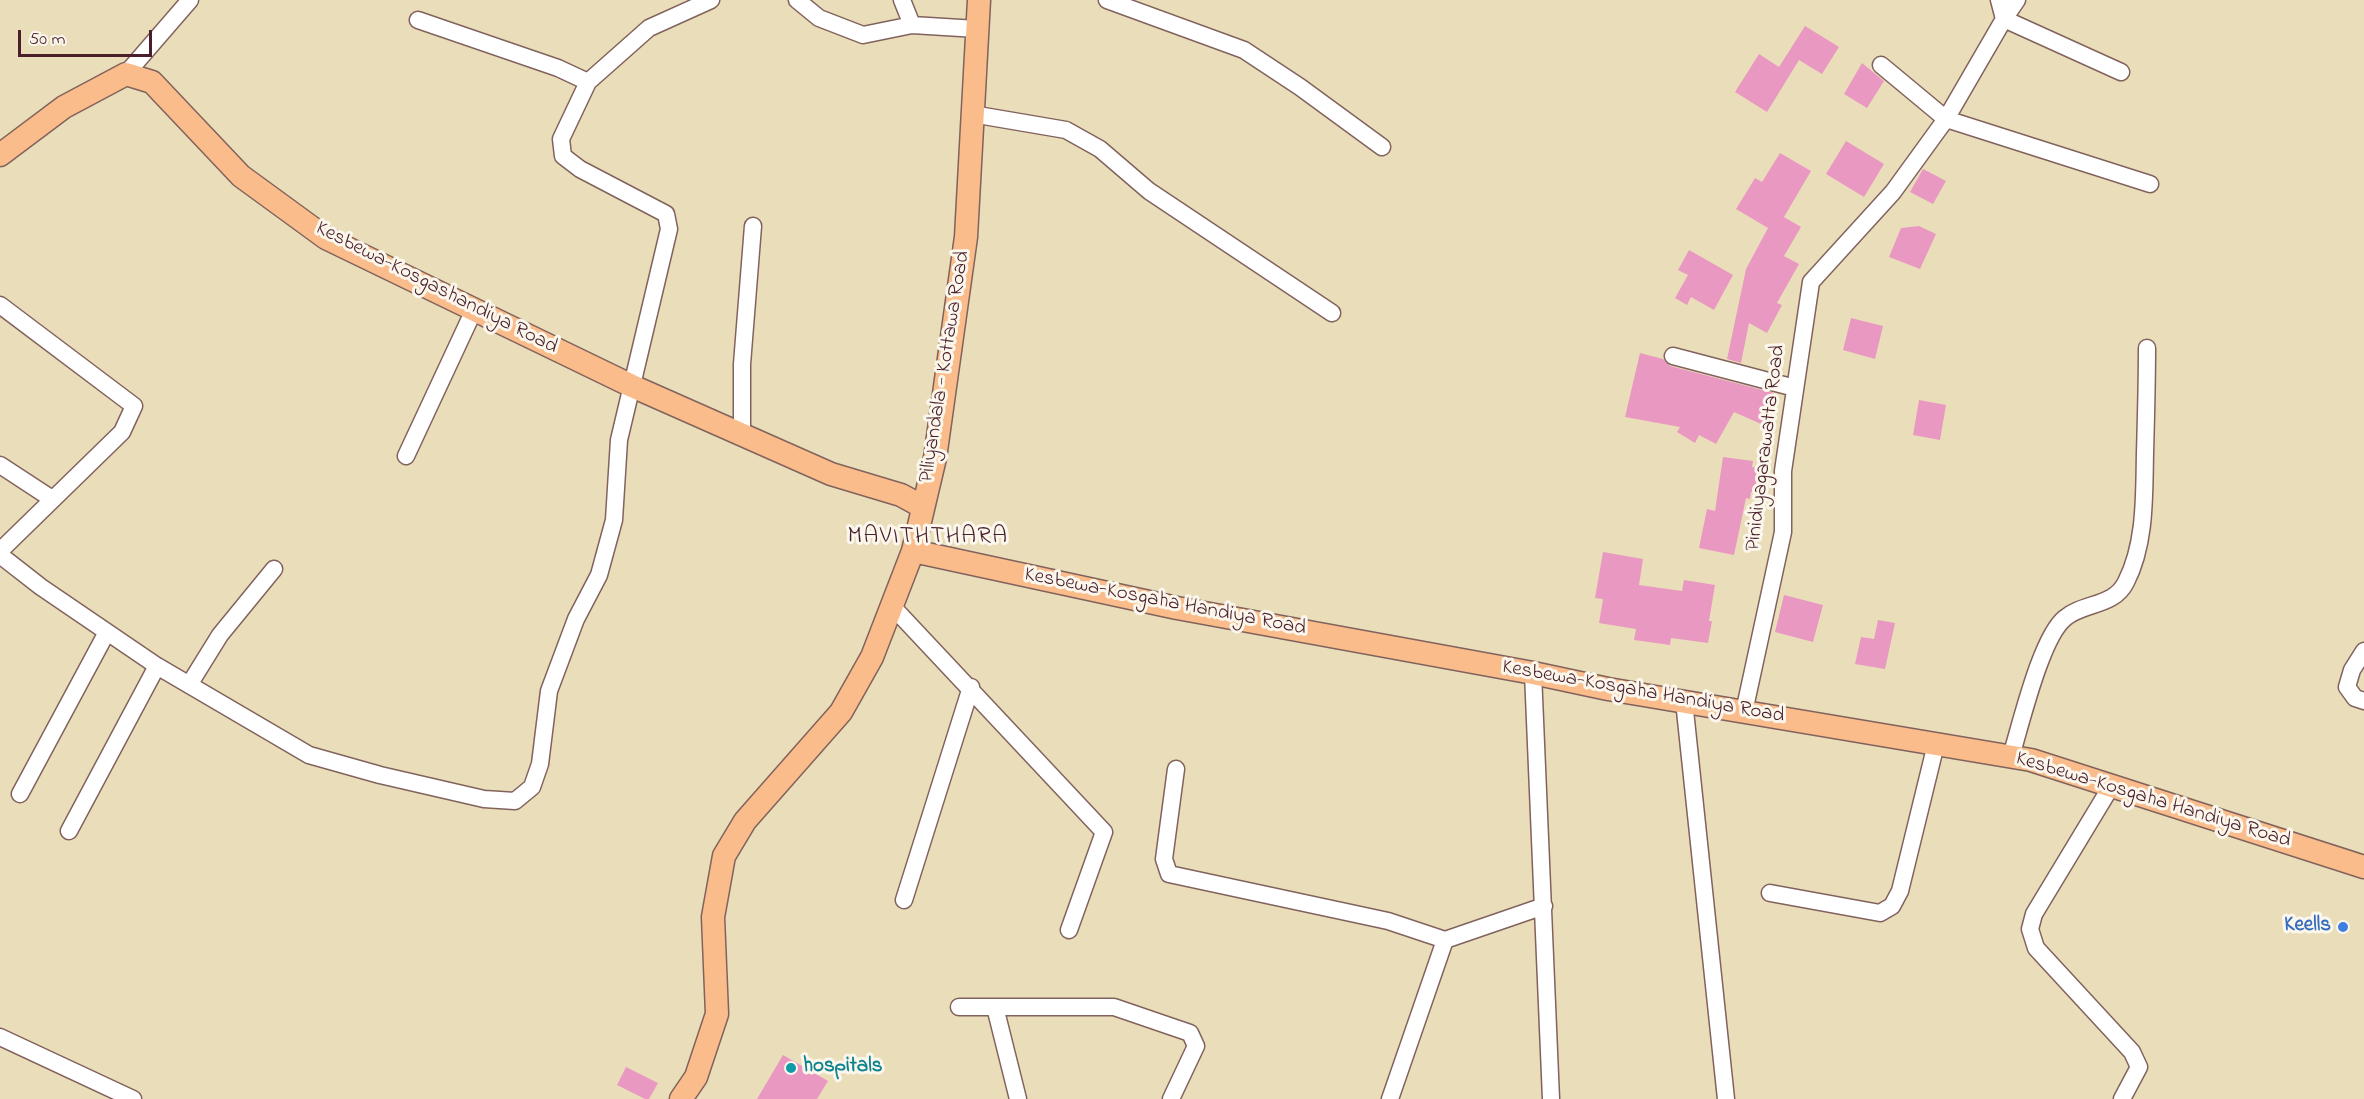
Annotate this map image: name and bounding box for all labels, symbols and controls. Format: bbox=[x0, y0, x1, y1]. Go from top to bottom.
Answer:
scale bar bbox=[21, 18, 154, 56]
text: 50 m bbox=[29, 27, 66, 53]
street label: Kesbewa-Kosgashandiya Road bbox=[311, 217, 561, 361]
street label: Piliyandala - Kottawa Road bbox=[915, 249, 977, 485]
street label: Pinidiyagarawatta Road bbox=[1742, 343, 1792, 553]
district label: MAVITHTHARA bbox=[847, 524, 1009, 552]
street label: Kesbewa-Kosgaha Handiya Road bbox=[1022, 563, 1308, 643]
street label: Kesbewa-Kosgaha Handiya Road bbox=[1500, 656, 1786, 730]
street label: Kesbewa-Kosgaha Handiya Road bbox=[2012, 747, 2294, 855]
place label: Keells bbox=[2284, 914, 2331, 940]
marker: Keells bbox=[2336, 920, 2350, 934]
place label: hospitals bbox=[803, 1055, 882, 1081]
marker: hospitals bbox=[784, 1061, 798, 1075]

